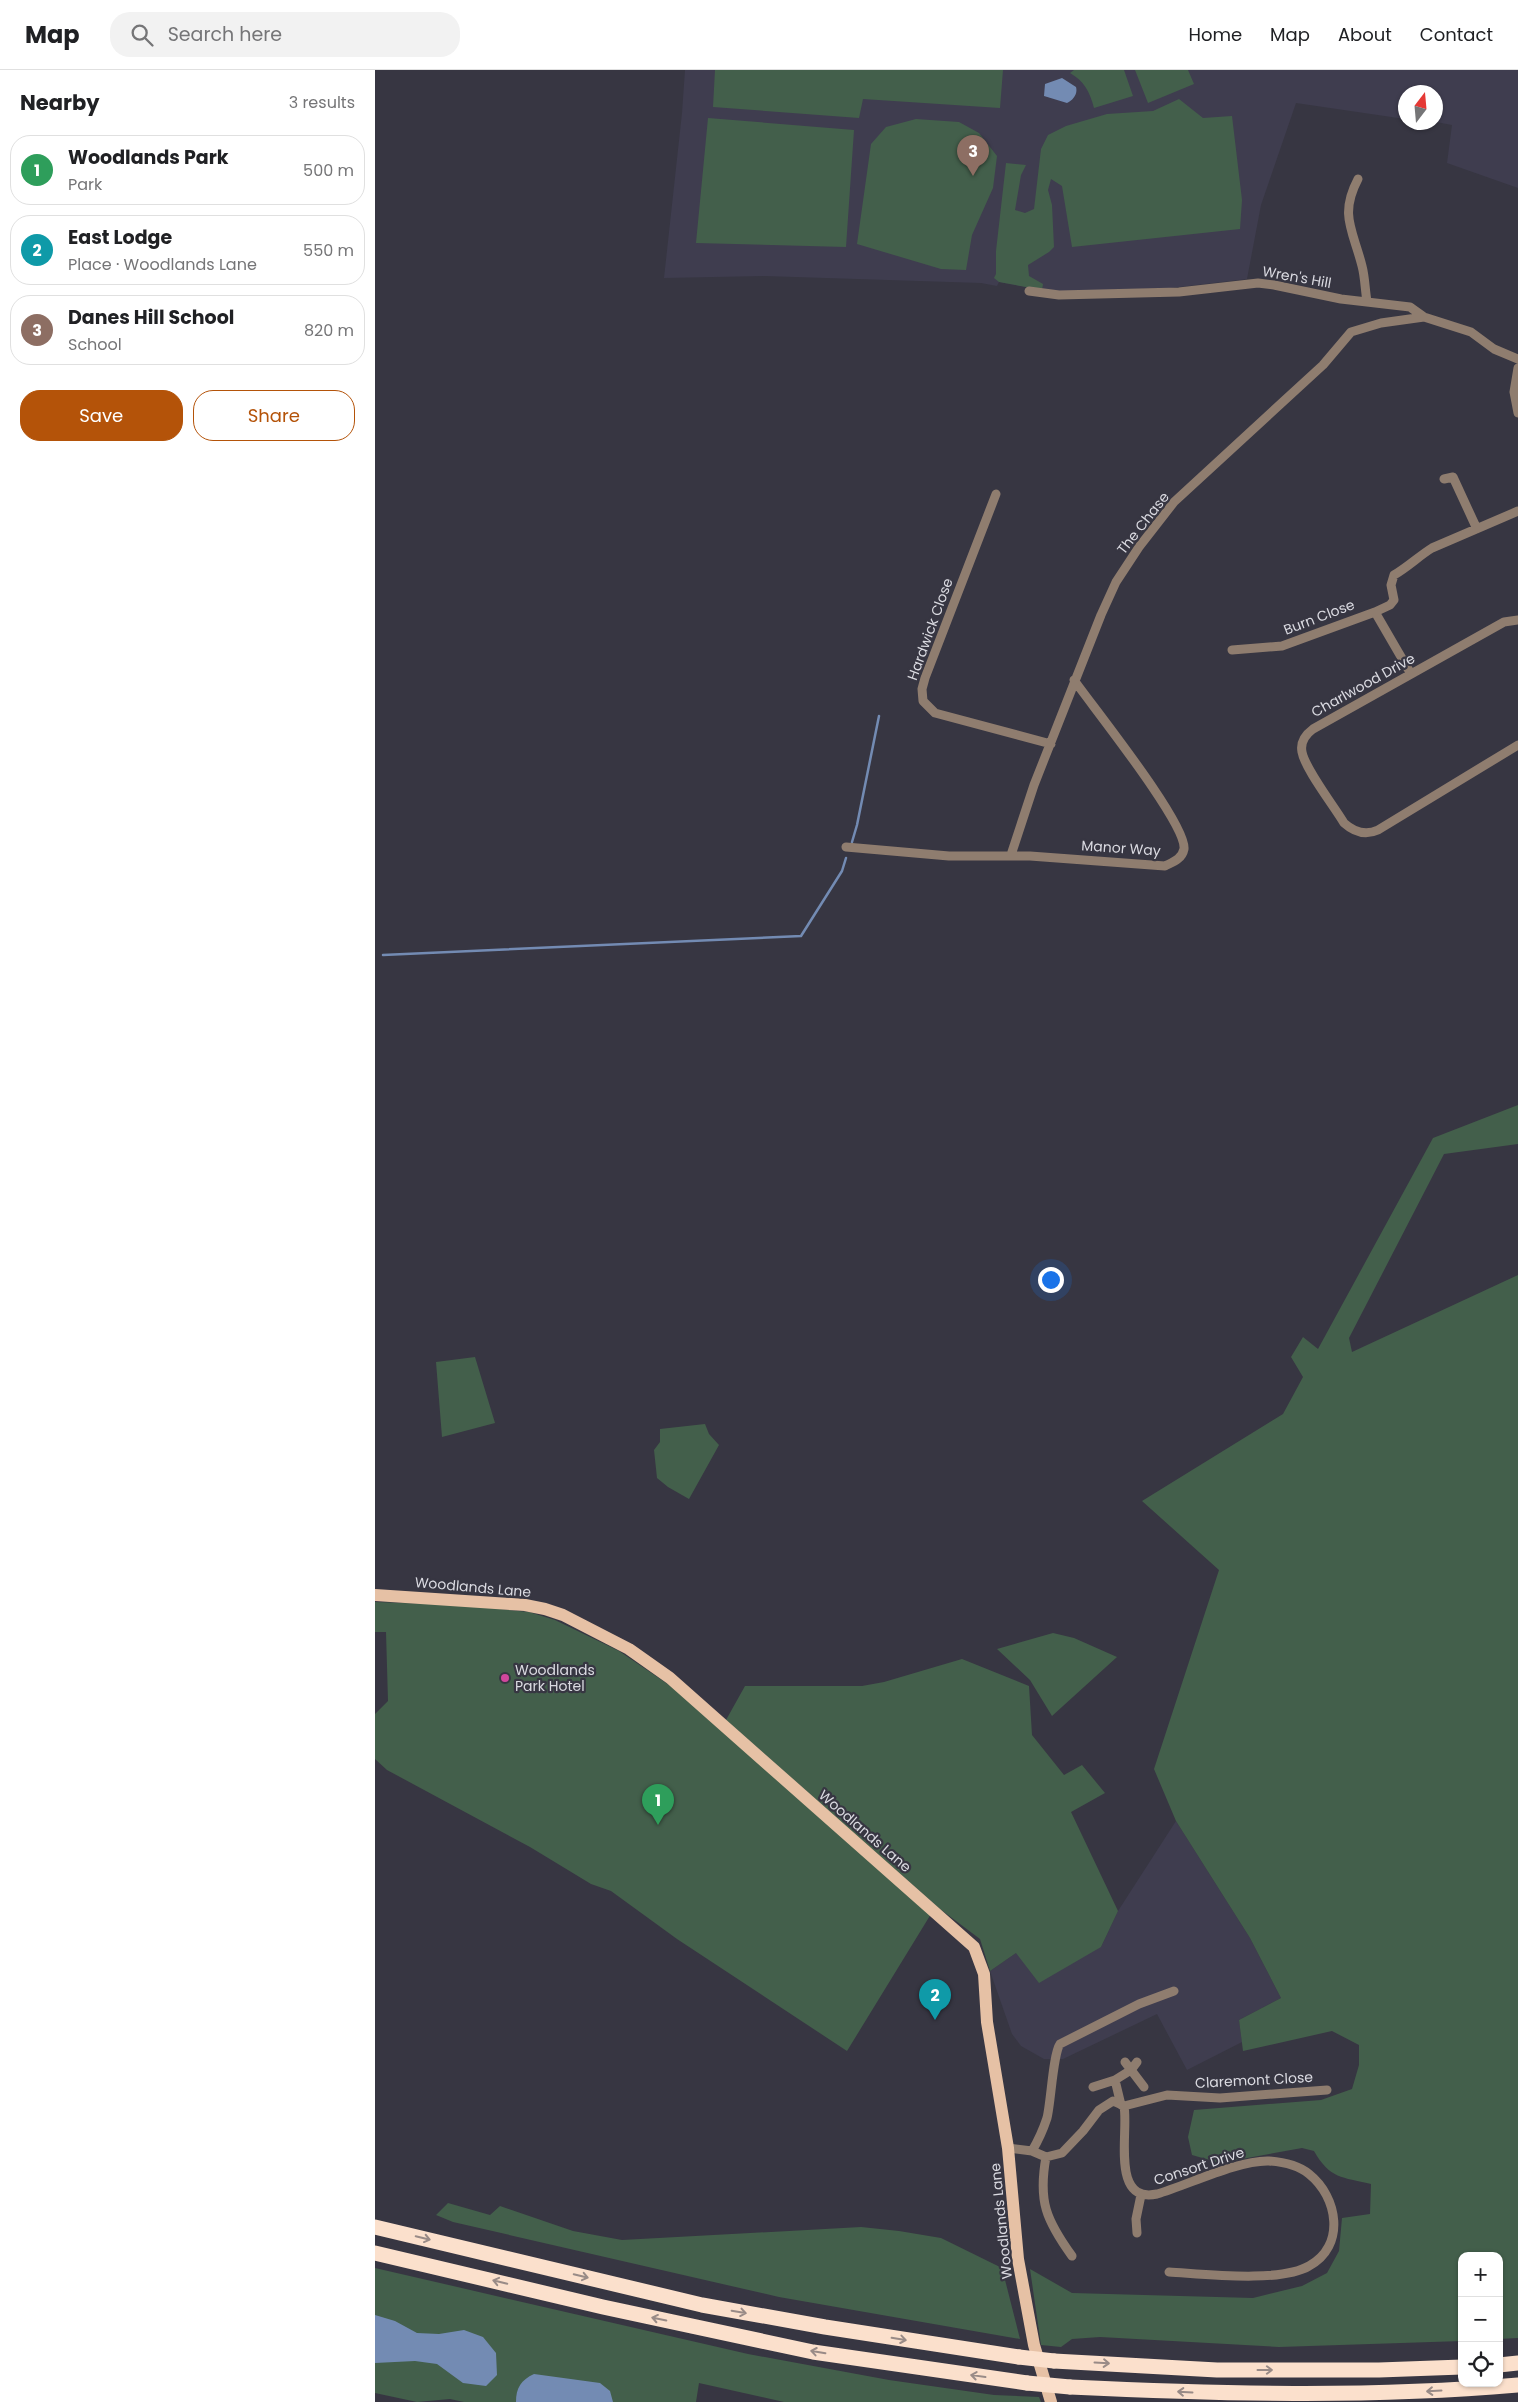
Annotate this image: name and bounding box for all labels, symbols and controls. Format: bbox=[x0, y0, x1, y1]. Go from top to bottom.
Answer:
search box bbox=[110, 12, 460, 57]
text: Map bbox=[25, 18, 80, 51]
icon: search bbox=[128, 21, 156, 49]
text: Search here bbox=[168, 21, 282, 48]
text: Home bbox=[1188, 22, 1242, 47]
text: Map bbox=[1270, 22, 1310, 47]
text: About bbox=[1338, 22, 1392, 47]
text: Contact bbox=[1420, 22, 1493, 47]
north arrow bbox=[1398, 85, 1443, 130]
text: Nearby bbox=[20, 88, 100, 117]
text: 3 results bbox=[289, 91, 355, 114]
pin: 3 bbox=[957, 135, 989, 176]
text: Woodlands Park bbox=[68, 144, 229, 171]
text: 1 bbox=[34, 159, 40, 182]
text: 500 m bbox=[303, 159, 354, 182]
text: Park bbox=[68, 173, 102, 196]
text: East Lodge bbox=[68, 224, 172, 251]
text: 2 bbox=[32, 239, 42, 262]
text: 550 m bbox=[303, 239, 354, 262]
text: Place · Woodlands Lane bbox=[68, 253, 257, 276]
street label: Wren's Hill bbox=[1261, 261, 1333, 293]
text: Danes Hill School bbox=[68, 304, 234, 331]
text: 3 bbox=[32, 319, 42, 342]
text: 820 m bbox=[304, 319, 354, 342]
text: School bbox=[68, 333, 122, 356]
button: Save bbox=[20, 390, 183, 441]
button: Share bbox=[193, 390, 355, 441]
street label: The Chase bbox=[1112, 487, 1174, 558]
street label: Hardwick Close bbox=[902, 575, 958, 683]
street label: Burn Close bbox=[1281, 594, 1358, 640]
street label: Charlwood Drive bbox=[1308, 648, 1419, 722]
street label: Manor Way bbox=[1081, 835, 1161, 861]
your location bbox=[1038, 1267, 1064, 1293]
street label: Woodlands Lane bbox=[414, 1572, 532, 1602]
place label: Woodlands Park Hotel bbox=[515, 1660, 595, 1696]
marker: Woodlands Park Hotel bbox=[499, 1672, 511, 1684]
pin: 1 bbox=[642, 1784, 674, 1825]
street label: Woodlands Lane bbox=[814, 1785, 916, 1877]
pin: 2 bbox=[919, 1979, 951, 2020]
street label: Claremont Close bbox=[1195, 2067, 1314, 2093]
street label: Consort Drive bbox=[1151, 2142, 1247, 2190]
street label: Woodlands Lane bbox=[985, 2162, 1017, 2280]
one-way arrow bbox=[414, 2234, 430, 2243]
map controls bbox=[1458, 2252, 1503, 2387]
button: + bbox=[1458, 2252, 1503, 2297]
one-way arrow bbox=[572, 2272, 588, 2281]
one-way arrow bbox=[493, 2277, 509, 2286]
button: − bbox=[1458, 2297, 1503, 2342]
one-way arrow bbox=[731, 2307, 747, 2317]
one-way arrow bbox=[651, 2314, 667, 2323]
one-way arrow bbox=[891, 2334, 907, 2344]
button: locate bbox=[1458, 2342, 1503, 2387]
one-way arrow bbox=[810, 2347, 826, 2357]
one-way arrow bbox=[1094, 2359, 1110, 2368]
one-way arrow bbox=[1256, 2365, 1272, 2375]
one-way arrow bbox=[971, 2371, 987, 2381]
one-way arrow bbox=[1427, 2386, 1443, 2395]
one-way arrow bbox=[1177, 2388, 1193, 2397]

